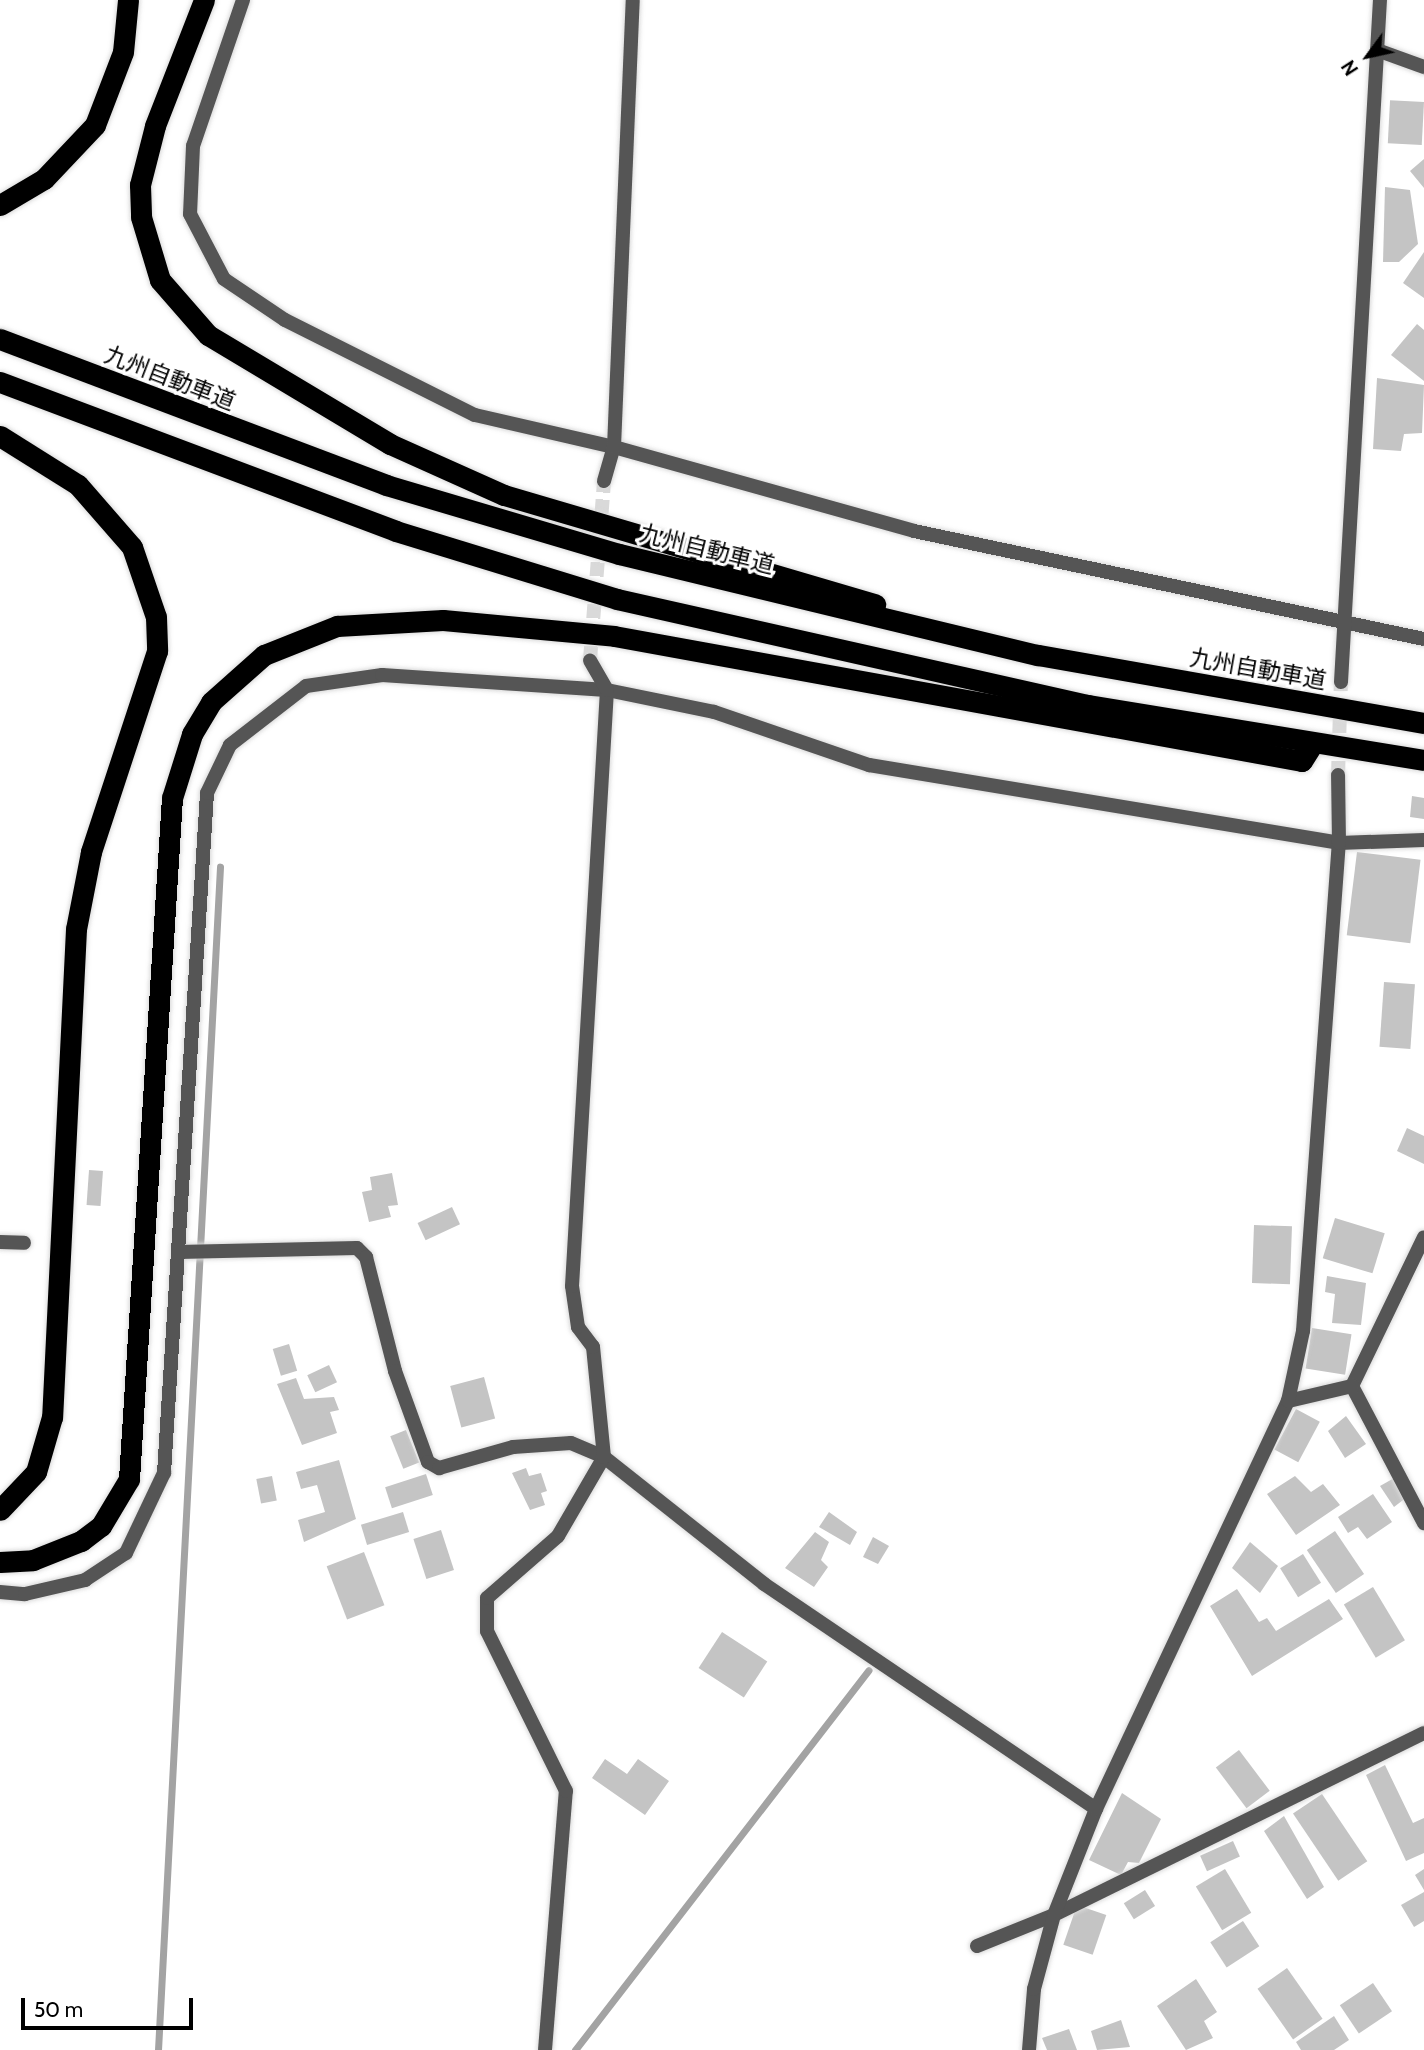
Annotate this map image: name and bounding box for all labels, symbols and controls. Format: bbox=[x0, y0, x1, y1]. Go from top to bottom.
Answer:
north arrow bbox=[1333, 21, 1403, 91]
text: N bbox=[1337, 56, 1363, 80]
street label: 九州自動車道 bbox=[101, 340, 239, 416]
street label: 九州自動車道 bbox=[637, 519, 777, 579]
street label: 九州自動車道 bbox=[1188, 643, 1328, 695]
scale bar bbox=[24, 1983, 196, 2027]
text: 50 m bbox=[34, 1997, 83, 2022]

